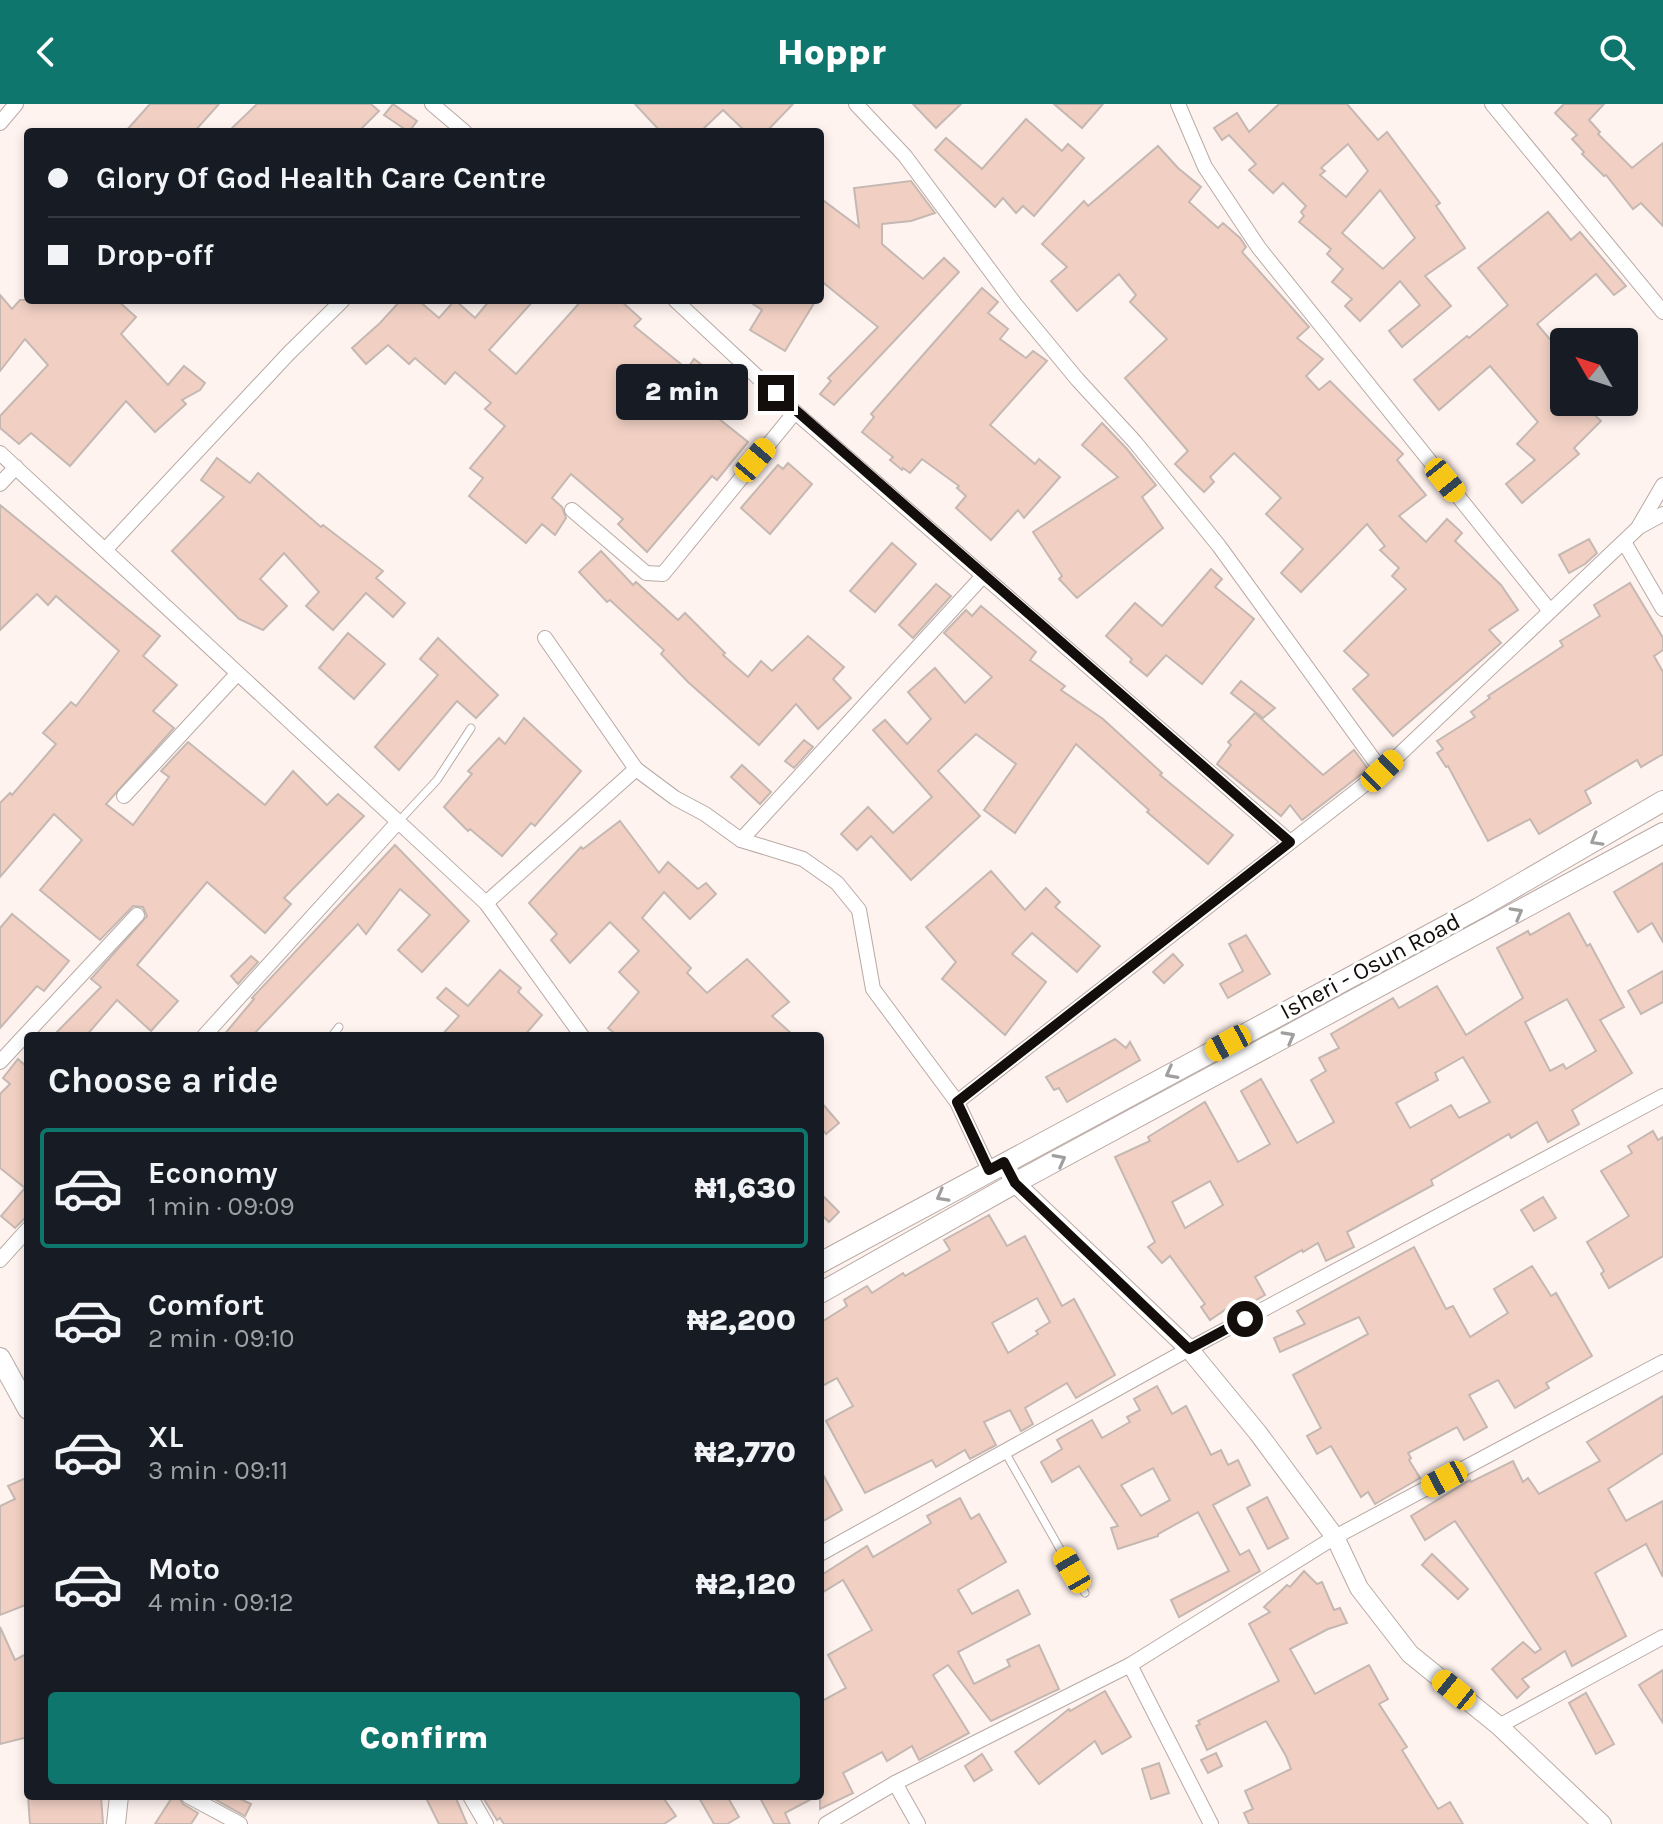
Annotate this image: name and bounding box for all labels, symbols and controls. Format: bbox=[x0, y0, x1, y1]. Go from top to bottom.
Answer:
icon: back bbox=[24, 30, 68, 74]
icon: search bbox=[1595, 30, 1639, 74]
text: Hoppr bbox=[777, 31, 886, 73]
text: Glory Of God Health Care Centre bbox=[96, 160, 546, 196]
text: Drop-off bbox=[96, 237, 214, 273]
north arrow bbox=[1550, 328, 1638, 416]
map controls bbox=[1550, 328, 1638, 416]
callout: 2 min bbox=[616, 365, 748, 421]
route end bbox=[758, 375, 794, 411]
text: 2 min bbox=[645, 376, 719, 407]
car bbox=[730, 434, 780, 486]
car bbox=[1421, 454, 1469, 506]
car bbox=[1356, 746, 1408, 796]
one-way arrow bbox=[1590, 830, 1604, 846]
street label: Isheri - Osun Road bbox=[1275, 907, 1465, 1025]
one-way arrow bbox=[1509, 907, 1523, 922]
car bbox=[1201, 1021, 1255, 1065]
one-way arrow bbox=[1280, 1031, 1294, 1047]
text: Choose a ride bbox=[48, 1059, 278, 1101]
one-way arrow bbox=[1165, 1063, 1180, 1078]
icon: car bbox=[52, 1152, 124, 1224]
text: Economy bbox=[148, 1155, 278, 1191]
one-way arrow bbox=[1051, 1155, 1066, 1170]
text: ₦1,630 bbox=[695, 1170, 796, 1206]
one-way arrow bbox=[937, 1186, 951, 1202]
text: 1 min · 09:09 bbox=[148, 1191, 295, 1222]
icon: car bbox=[52, 1284, 124, 1356]
text: Comfort bbox=[148, 1287, 264, 1323]
route start bbox=[1227, 1301, 1263, 1337]
text: ₦2,200 bbox=[687, 1302, 796, 1338]
text: 2 min · 09:10 bbox=[148, 1323, 295, 1354]
icon: car bbox=[52, 1416, 124, 1488]
text: XL bbox=[148, 1419, 183, 1455]
text: ₦2,770 bbox=[695, 1434, 796, 1470]
text: 3 min · 09:11 bbox=[148, 1455, 288, 1486]
car bbox=[1417, 1457, 1471, 1501]
car bbox=[1050, 1543, 1094, 1597]
icon: car bbox=[52, 1548, 124, 1620]
text: Moto bbox=[148, 1551, 220, 1587]
text: ₦2,120 bbox=[696, 1566, 796, 1602]
text: 4 min · 09:12 bbox=[148, 1587, 294, 1618]
car bbox=[1428, 1666, 1480, 1714]
button: Confirm bbox=[48, 1692, 800, 1784]

